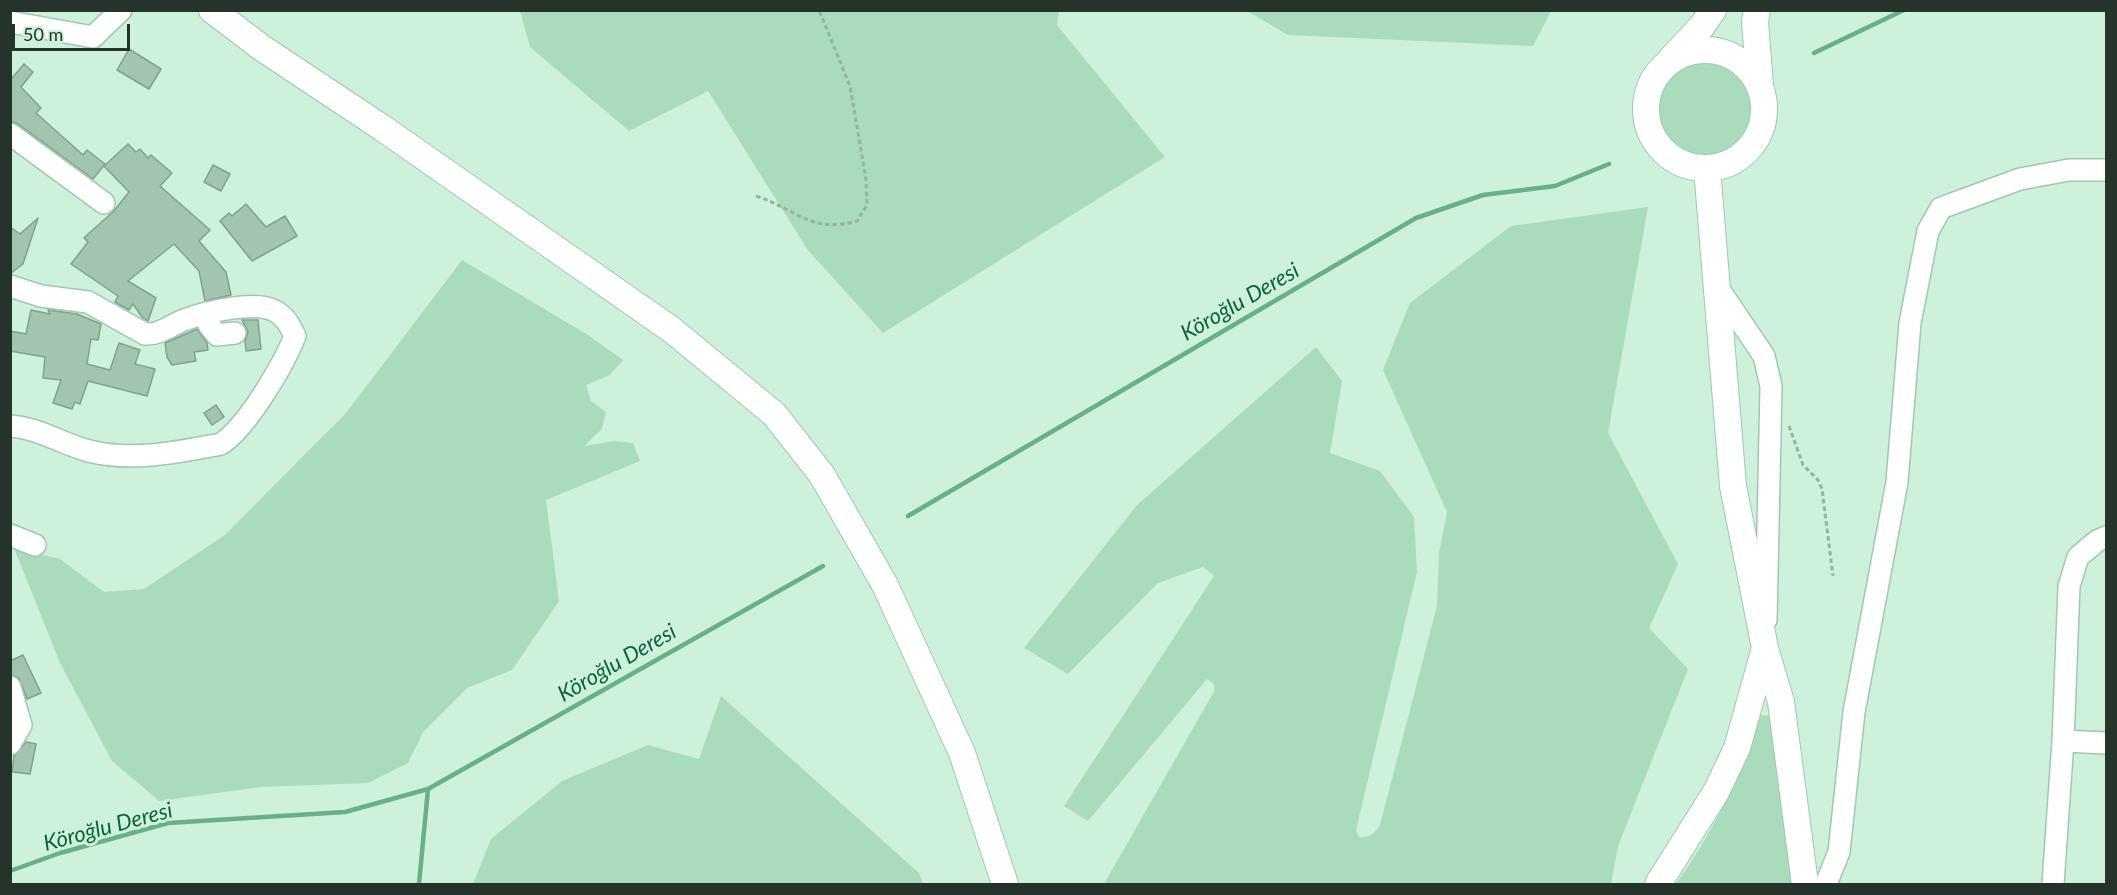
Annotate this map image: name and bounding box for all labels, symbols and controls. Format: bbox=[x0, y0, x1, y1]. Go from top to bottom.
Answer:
scale bar bbox=[15, 12, 134, 50]
text: 50 m bbox=[23, 23, 63, 45]
water label: Köroğlu Deresi bbox=[1176, 257, 1304, 347]
water label: Köroğlu Deresi bbox=[553, 618, 681, 708]
water label: Köroğlu Deresi bbox=[41, 797, 175, 857]

